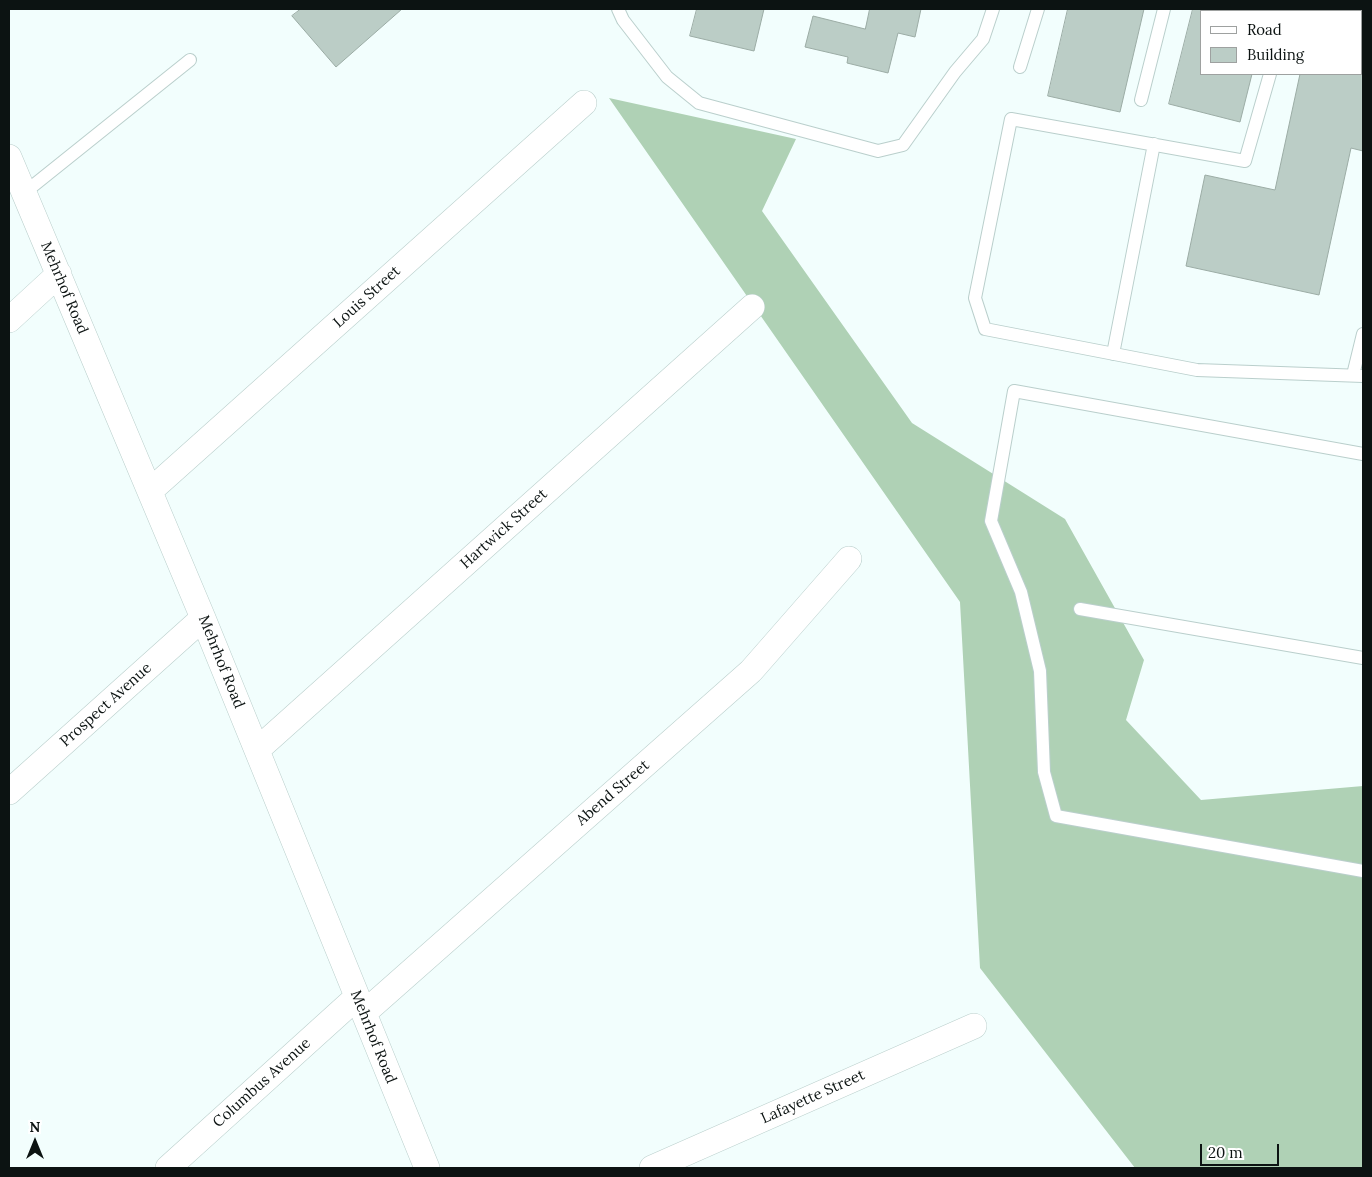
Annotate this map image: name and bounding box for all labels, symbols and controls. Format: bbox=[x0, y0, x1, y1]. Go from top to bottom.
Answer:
legend bbox=[1200, 10, 1362, 75]
text: Road bbox=[1247, 20, 1282, 39]
text: Building bbox=[1247, 45, 1304, 64]
street label: Mehrhof Road bbox=[36, 239, 92, 337]
street label: Louis Street bbox=[330, 262, 404, 332]
street label: Hartwick Street bbox=[457, 485, 551, 573]
street label: Mehrhof Road bbox=[194, 613, 248, 711]
street label: Prospect Avenue bbox=[57, 659, 155, 751]
street label: Abend Street bbox=[573, 756, 653, 830]
street label: Mehrhof Road bbox=[346, 988, 400, 1086]
street label: Columbus Avenue bbox=[209, 1034, 315, 1132]
street label: Lafayette Street bbox=[758, 1066, 868, 1128]
north arrow bbox=[10, 1117, 60, 1167]
text: N bbox=[30, 1118, 40, 1136]
scale bar bbox=[1202, 1134, 1281, 1166]
text: 20 m bbox=[1208, 1143, 1243, 1162]

